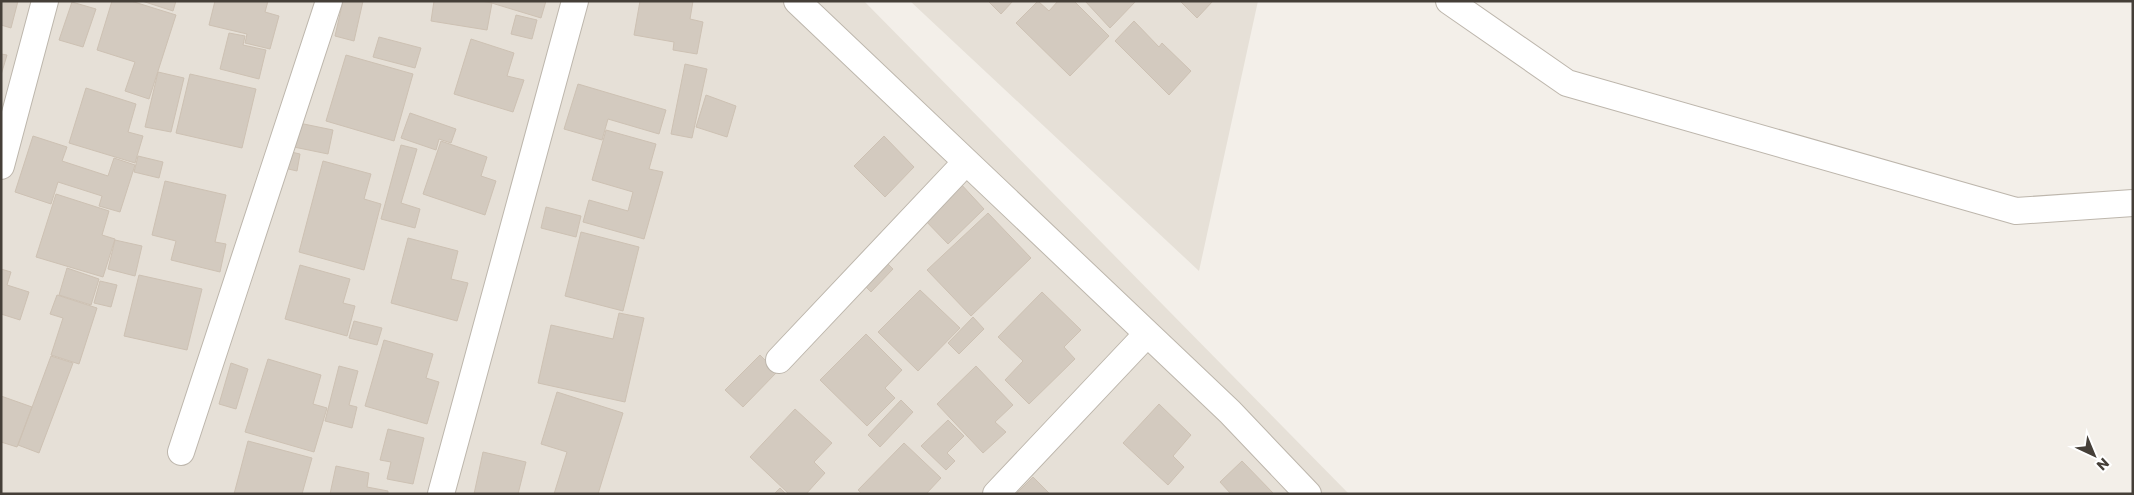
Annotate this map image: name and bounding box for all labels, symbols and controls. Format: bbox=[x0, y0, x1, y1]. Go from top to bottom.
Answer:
north arrow bbox=[2069, 430, 2119, 480]
text: N bbox=[2092, 454, 2114, 475]

